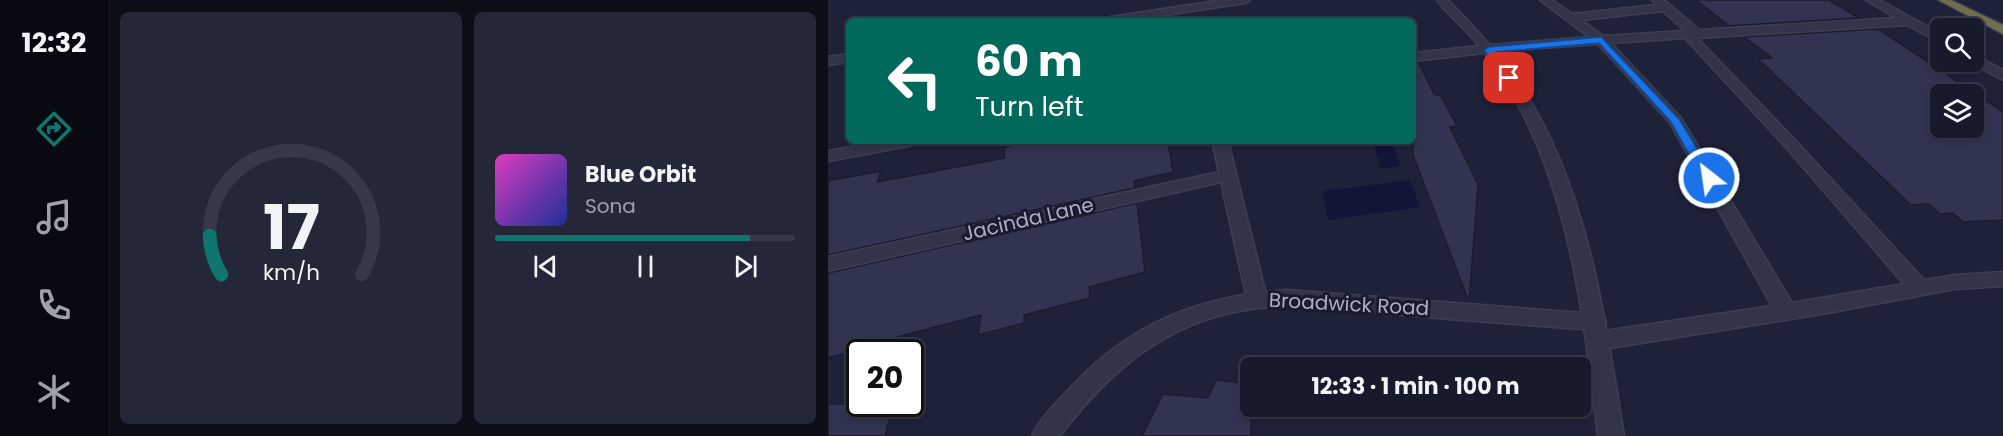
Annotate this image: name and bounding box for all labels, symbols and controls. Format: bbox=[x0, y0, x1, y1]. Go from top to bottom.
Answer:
map controls bbox=[1930, 18, 1984, 138]
button: search bbox=[1930, 18, 1984, 72]
text: 12:32 bbox=[22, 24, 87, 61]
text: 60 m bbox=[975, 32, 1083, 91]
icon: left bbox=[876, 42, 954, 120]
pin bbox=[1483, 52, 1534, 103]
icon: arrive bbox=[1492, 61, 1525, 94]
button: layers bbox=[1930, 84, 1984, 138]
text: Turn left bbox=[975, 88, 1084, 125]
icon: directions bbox=[33, 108, 75, 150]
position arrow bbox=[1677, 146, 1741, 210]
text: Blue Orbit bbox=[585, 159, 696, 190]
text: 17 bbox=[263, 183, 319, 271]
street label: Jacinda Lane bbox=[960, 190, 1096, 248]
text: Sona bbox=[585, 192, 636, 220]
icon: music bbox=[33, 196, 75, 238]
icon: previous bbox=[529, 250, 562, 283]
icon: pause bbox=[629, 250, 662, 283]
icon: next bbox=[729, 250, 762, 283]
text: km/h bbox=[262, 257, 320, 288]
icon: phone bbox=[33, 284, 75, 326]
street label: Broadwick Road bbox=[1268, 286, 1430, 322]
speed limit sign: 20 bbox=[846, 339, 924, 417]
icon: climate bbox=[33, 371, 75, 413]
text: 12:33 · 1 min · 100 m bbox=[1312, 371, 1520, 402]

